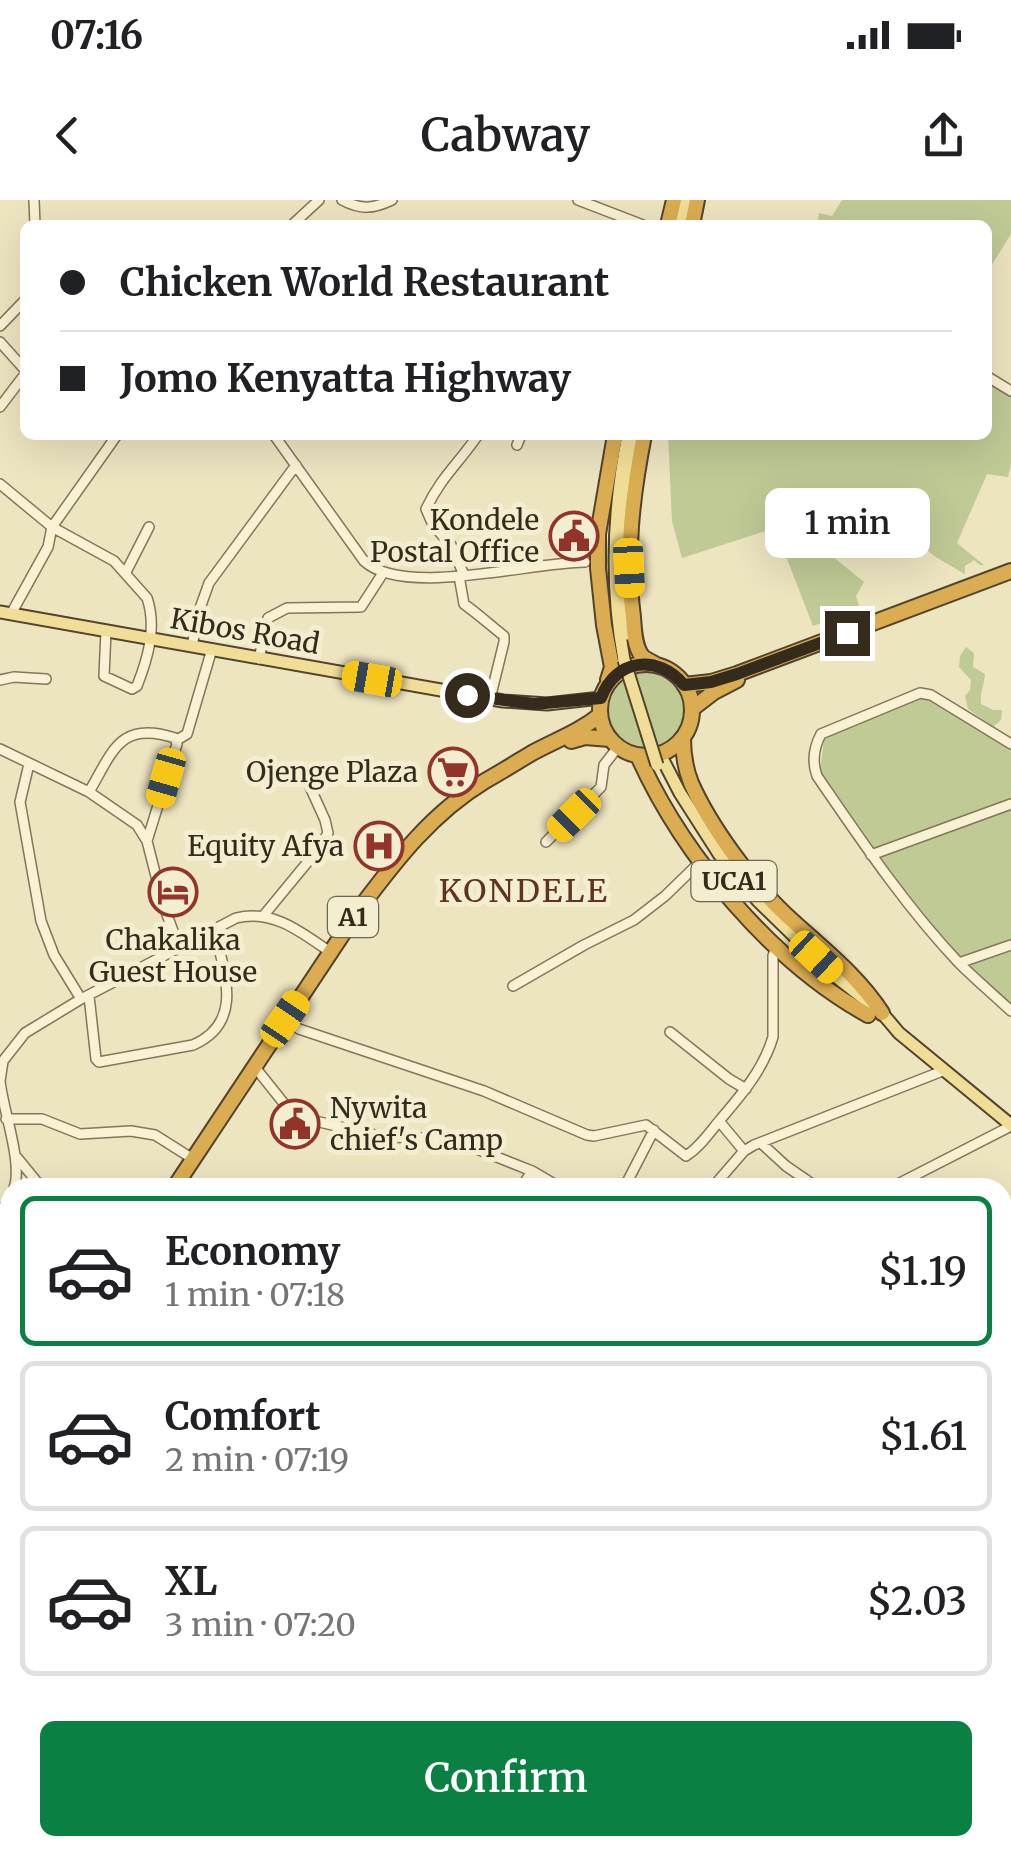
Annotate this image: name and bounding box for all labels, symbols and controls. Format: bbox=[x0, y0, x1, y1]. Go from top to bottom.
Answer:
text: 07:16 bbox=[50, 12, 143, 59]
text: Cabway bbox=[421, 107, 590, 163]
icon: back bbox=[40, 108, 95, 163]
icon: share bbox=[916, 108, 971, 163]
text: Chicken World Restaurant bbox=[120, 259, 609, 306]
text: Jomo Kenyatta Highway bbox=[120, 355, 571, 402]
callout: 1 min bbox=[764, 488, 930, 558]
place label: Kondele Postal Office bbox=[370, 502, 539, 570]
text: 1 min bbox=[804, 503, 891, 543]
public building icon: Kondele Postal Office bbox=[548, 510, 600, 562]
car bbox=[612, 537, 646, 599]
street label: Kibos Road bbox=[167, 600, 323, 662]
route end bbox=[825, 611, 870, 656]
car bbox=[340, 659, 404, 699]
route start bbox=[445, 673, 490, 718]
car bbox=[143, 745, 189, 811]
supermarket icon: Ojenge Plaza bbox=[427, 746, 479, 798]
place label: Ojenge Plaza bbox=[246, 754, 418, 790]
car bbox=[542, 783, 606, 847]
hospital icon: Equity Afya bbox=[353, 820, 405, 872]
place label: Equity Afya bbox=[187, 828, 344, 864]
road number: UCA1 bbox=[692, 861, 776, 901]
hotel icon: Chakalika Guest House bbox=[147, 866, 199, 918]
district label: KONDELE bbox=[439, 871, 609, 911]
road number: A1 bbox=[328, 897, 378, 937]
place label: Chakalika Guest House bbox=[89, 922, 257, 990]
car bbox=[784, 926, 848, 988]
car bbox=[256, 986, 314, 1052]
place label: Nywita chief's Camp bbox=[330, 1090, 503, 1158]
public building icon: Nywita chief's Camp bbox=[269, 1098, 321, 1150]
icon: car bbox=[45, 1226, 135, 1316]
text: Economy bbox=[165, 1228, 340, 1275]
text: $1.19 bbox=[878, 1248, 967, 1295]
text: 1 min · 07:18 bbox=[165, 1275, 345, 1315]
icon: car bbox=[45, 1391, 135, 1481]
text: Comfort bbox=[165, 1393, 321, 1440]
text: $1.61 bbox=[879, 1413, 967, 1460]
text: 2 min · 07:19 bbox=[165, 1440, 349, 1480]
icon: car bbox=[45, 1556, 135, 1646]
text: XL bbox=[165, 1558, 217, 1605]
text: $2.03 bbox=[867, 1578, 967, 1625]
text: 3 min · 07:20 bbox=[165, 1605, 356, 1645]
button: Confirm bbox=[40, 1721, 972, 1836]

